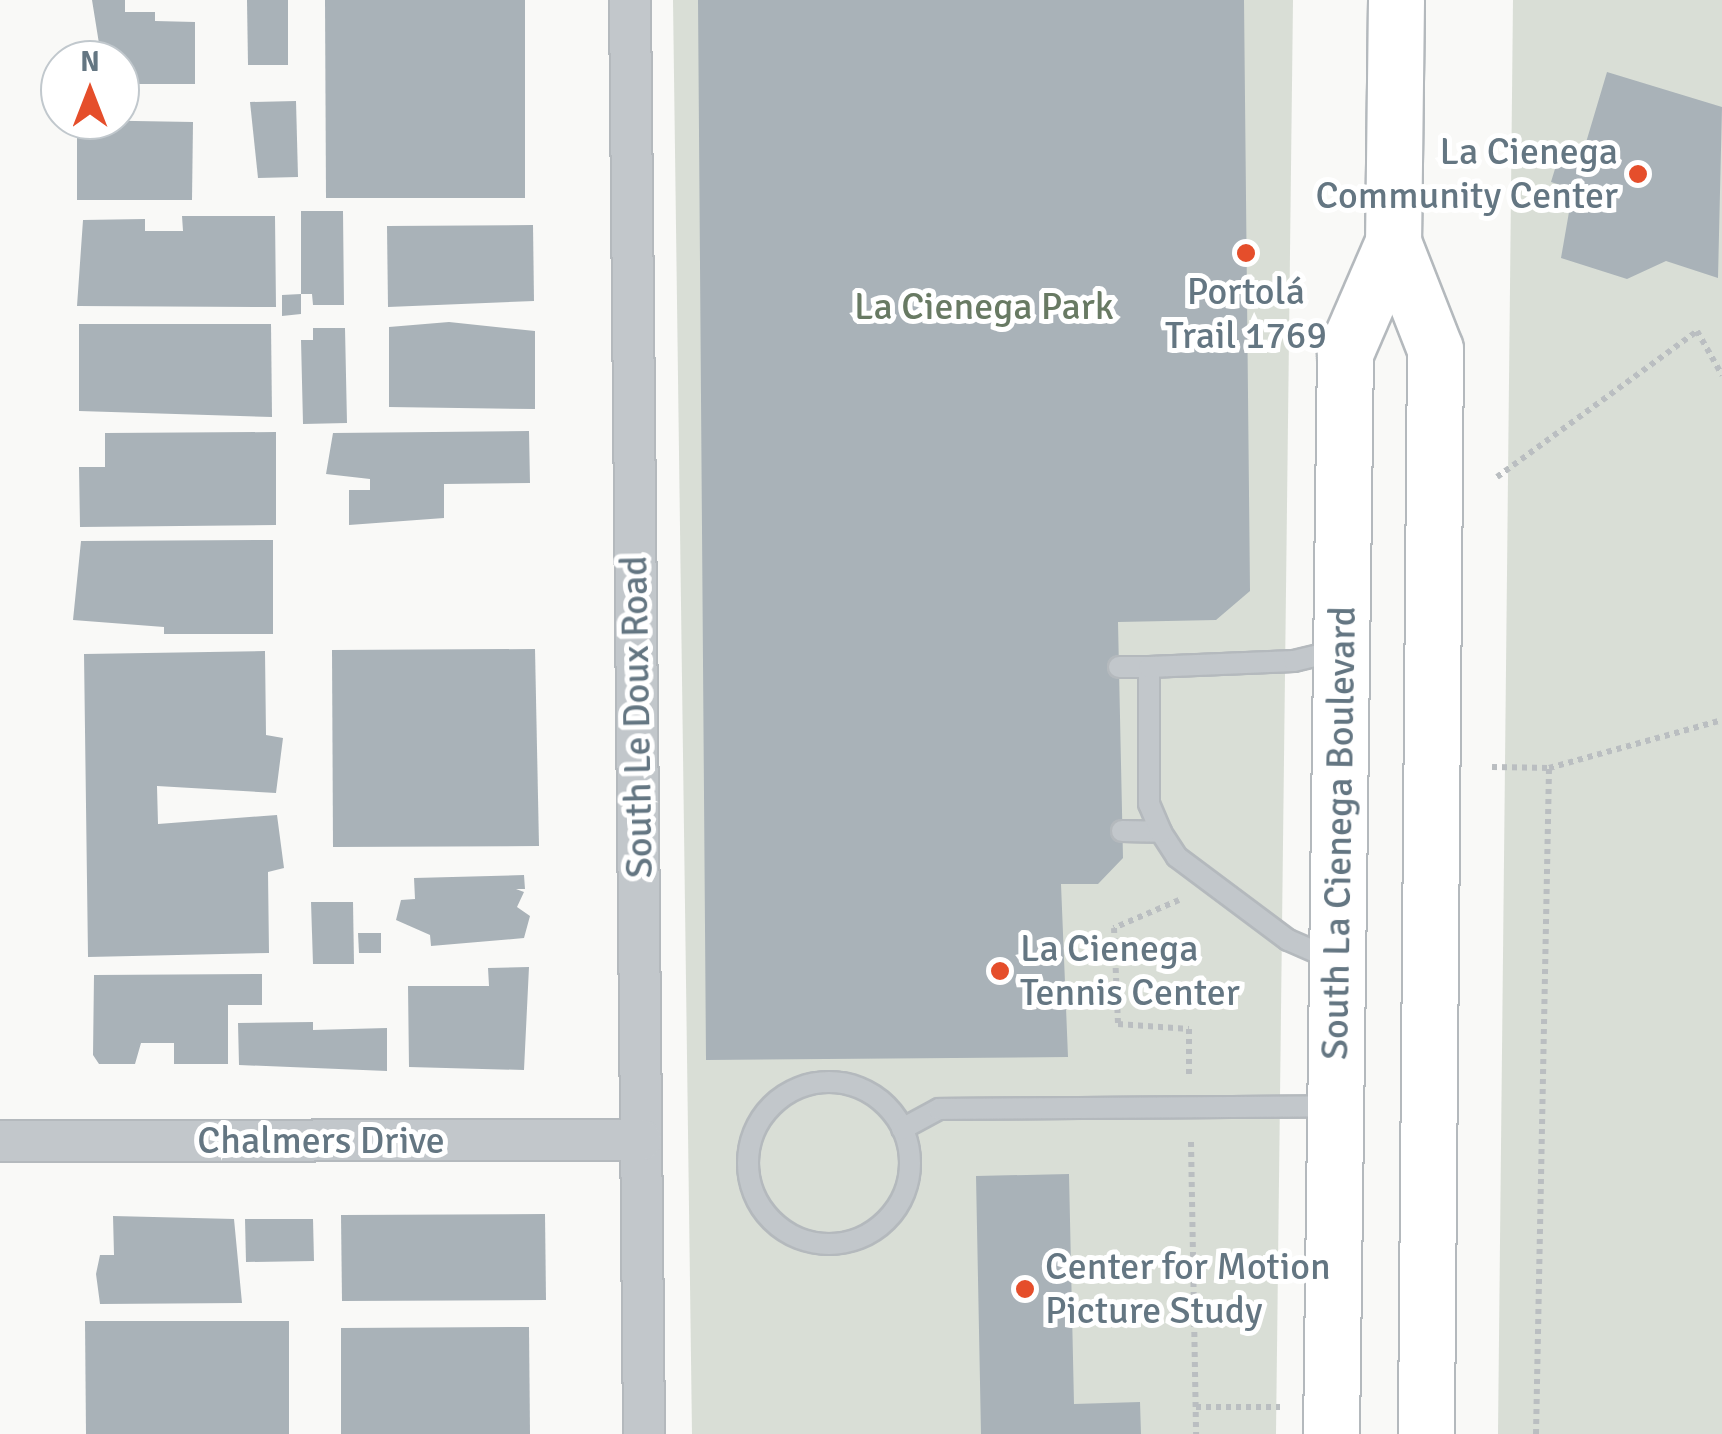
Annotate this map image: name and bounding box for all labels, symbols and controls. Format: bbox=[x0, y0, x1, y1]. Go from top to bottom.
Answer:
north arrow bbox=[40, 40, 140, 140]
text: N bbox=[80, 45, 100, 79]
place label: La Cienega Community Center bbox=[1315, 129, 1618, 218]
marker: La Cienega Community Center bbox=[1627, 163, 1649, 185]
marker: Portolá Trail 1769 bbox=[1235, 242, 1257, 264]
place label: Portolá Trail 1769 bbox=[1165, 269, 1327, 358]
park label: La Cienega Park bbox=[854, 284, 1114, 330]
street label: South Le Doux Road bbox=[611, 555, 663, 879]
street label: South La Cienega Boulevard bbox=[1312, 606, 1366, 1060]
place label: La Cienega Tennis Center bbox=[1020, 926, 1240, 1016]
marker: La Cienega Tennis Center bbox=[989, 960, 1011, 982]
street label: Chalmers Drive bbox=[197, 1118, 445, 1164]
place label: Center for Motion Picture Study bbox=[1045, 1244, 1331, 1334]
marker: Center for Motion Picture Study bbox=[1014, 1278, 1036, 1300]

